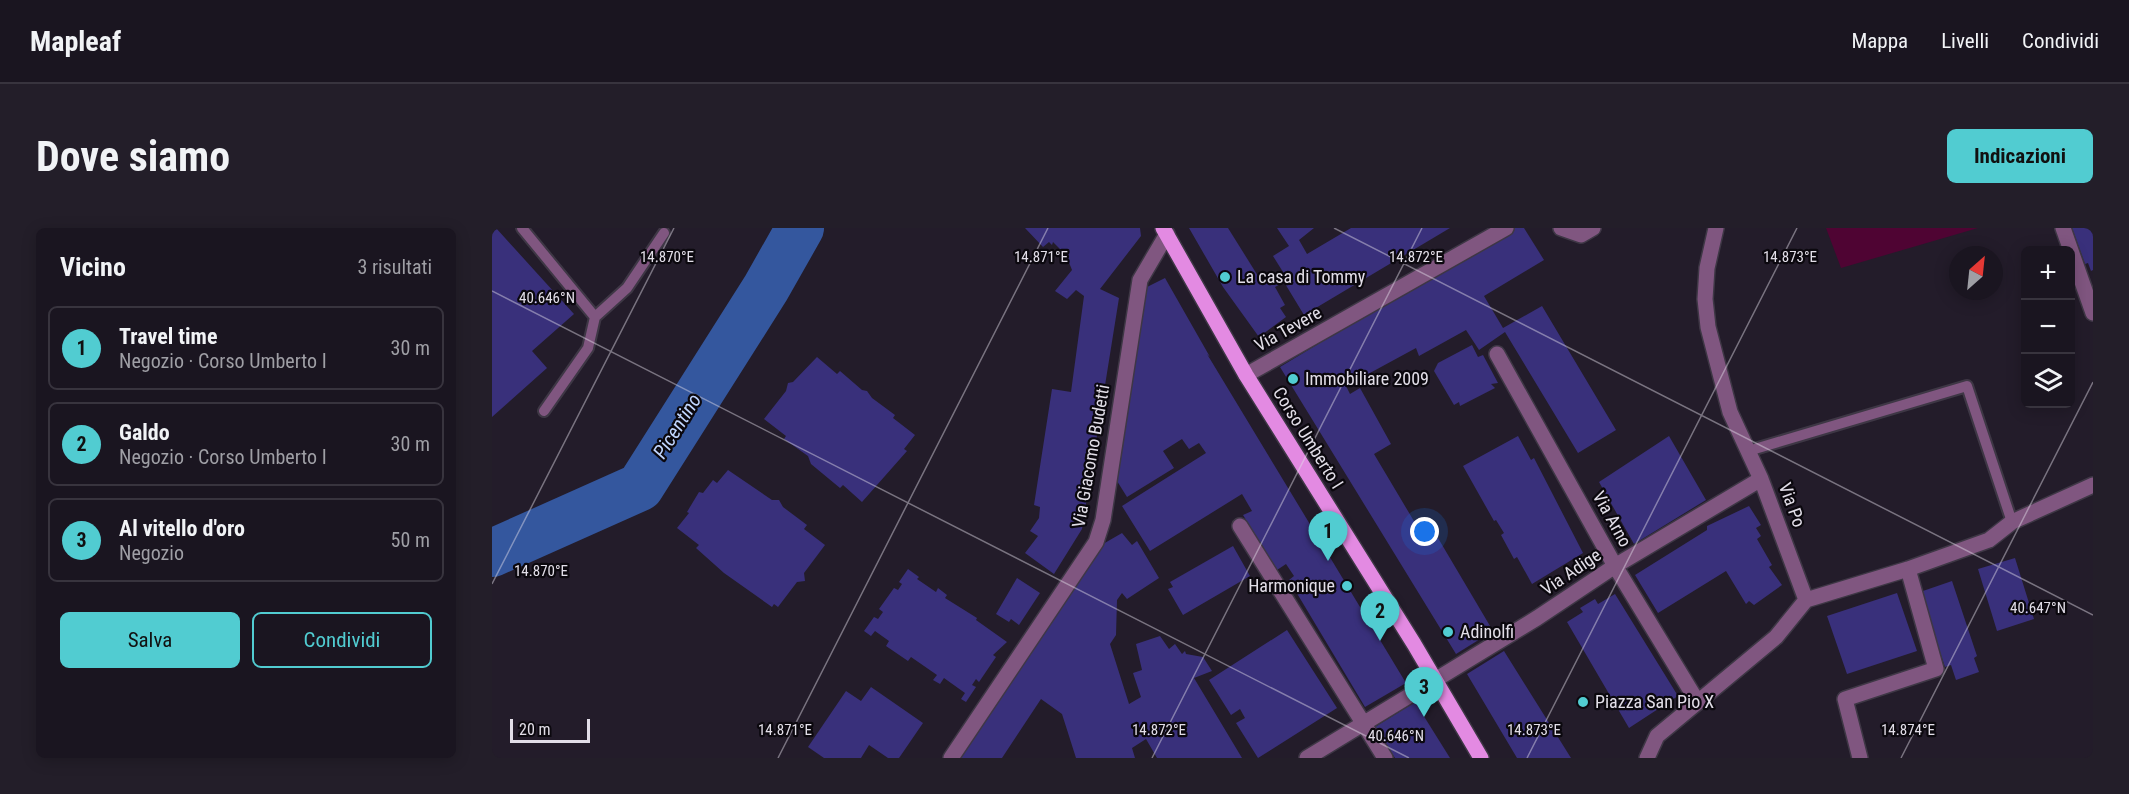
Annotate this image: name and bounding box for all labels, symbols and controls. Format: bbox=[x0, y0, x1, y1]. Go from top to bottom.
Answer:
text: Mapleaf bbox=[30, 25, 121, 58]
text: Mappa bbox=[1851, 29, 1908, 53]
text: Livelli bbox=[1941, 29, 1989, 53]
text: Condividi bbox=[2022, 29, 2099, 53]
button: Indicazioni bbox=[1947, 129, 2093, 183]
text: Dove siamo bbox=[36, 132, 230, 181]
north arrow bbox=[1949, 246, 2003, 300]
map controls bbox=[2021, 246, 2075, 408]
button: + bbox=[2021, 246, 2075, 300]
text: 14.870°E bbox=[640, 248, 694, 266]
text: 14.871°E bbox=[1014, 248, 1068, 266]
text: 14.872°E bbox=[1389, 248, 1443, 266]
text: 14.873°E bbox=[1763, 248, 1817, 266]
text: Vicino bbox=[60, 252, 126, 282]
text: 3 risultati bbox=[357, 255, 432, 279]
place label: La casa di Tommy bbox=[1237, 266, 1366, 287]
marker: La casa di Tommy bbox=[1218, 270, 1232, 284]
text: 40.646°N bbox=[519, 289, 575, 307]
button: − bbox=[2021, 300, 2075, 354]
street label: Via Tevere bbox=[1251, 302, 1325, 355]
text: Travel time bbox=[119, 324, 217, 349]
text: 1 bbox=[76, 336, 87, 360]
text: 30 m bbox=[391, 336, 430, 360]
text: Negozio · Corso Umberto I bbox=[119, 349, 327, 373]
button: layers bbox=[2021, 354, 2075, 408]
place label: Immobiliare 2009 bbox=[1305, 368, 1429, 389]
marker: Immobiliare 2009 bbox=[1286, 372, 1300, 386]
street label: Via Giacomo Budetti bbox=[1068, 383, 1113, 529]
street label: Corso Umberto I bbox=[1269, 383, 1348, 492]
water label: Picentino bbox=[648, 389, 706, 463]
text: Galdo bbox=[119, 420, 170, 445]
text: 2 bbox=[76, 432, 87, 456]
text: 30 m bbox=[391, 432, 430, 456]
text: Negozio · Corso Umberto I bbox=[119, 445, 327, 469]
street label: Via Po bbox=[1775, 480, 1810, 530]
street label: Via Arno bbox=[1589, 487, 1636, 550]
pin: 1 bbox=[1308, 512, 1348, 561]
text: Al vitello d'oro bbox=[119, 516, 245, 541]
your location bbox=[1410, 517, 1439, 546]
text: 3 bbox=[76, 528, 87, 552]
text: 50 m bbox=[391, 528, 430, 552]
text: Negozio bbox=[119, 541, 184, 565]
street label: Via Adige bbox=[1537, 544, 1605, 599]
text: 14.870°E bbox=[514, 562, 568, 580]
place label: Harmonique bbox=[1248, 575, 1335, 596]
marker: Harmonique bbox=[1340, 579, 1354, 593]
pin: 2 bbox=[1360, 592, 1400, 641]
text: 40.647°N bbox=[2010, 599, 2066, 617]
button: Salva bbox=[60, 612, 240, 668]
button: Condividi bbox=[252, 612, 432, 668]
place label: Adinolfi bbox=[1460, 621, 1514, 642]
marker: Adinolfi bbox=[1441, 625, 1455, 639]
pin: 3 bbox=[1404, 668, 1444, 717]
place label: Piazza San Pio X bbox=[1595, 691, 1714, 712]
marker: Piazza San Pio X bbox=[1576, 695, 1590, 709]
scale bar bbox=[510, 716, 590, 744]
text: 20 m bbox=[519, 720, 551, 739]
text: 14.871°E bbox=[758, 721, 812, 739]
text: 14.872°E bbox=[1132, 721, 1186, 739]
text: 14.873°E bbox=[1507, 721, 1561, 739]
text: 14.874°E bbox=[1881, 721, 1935, 739]
text: 40.646°N bbox=[1368, 727, 1424, 745]

